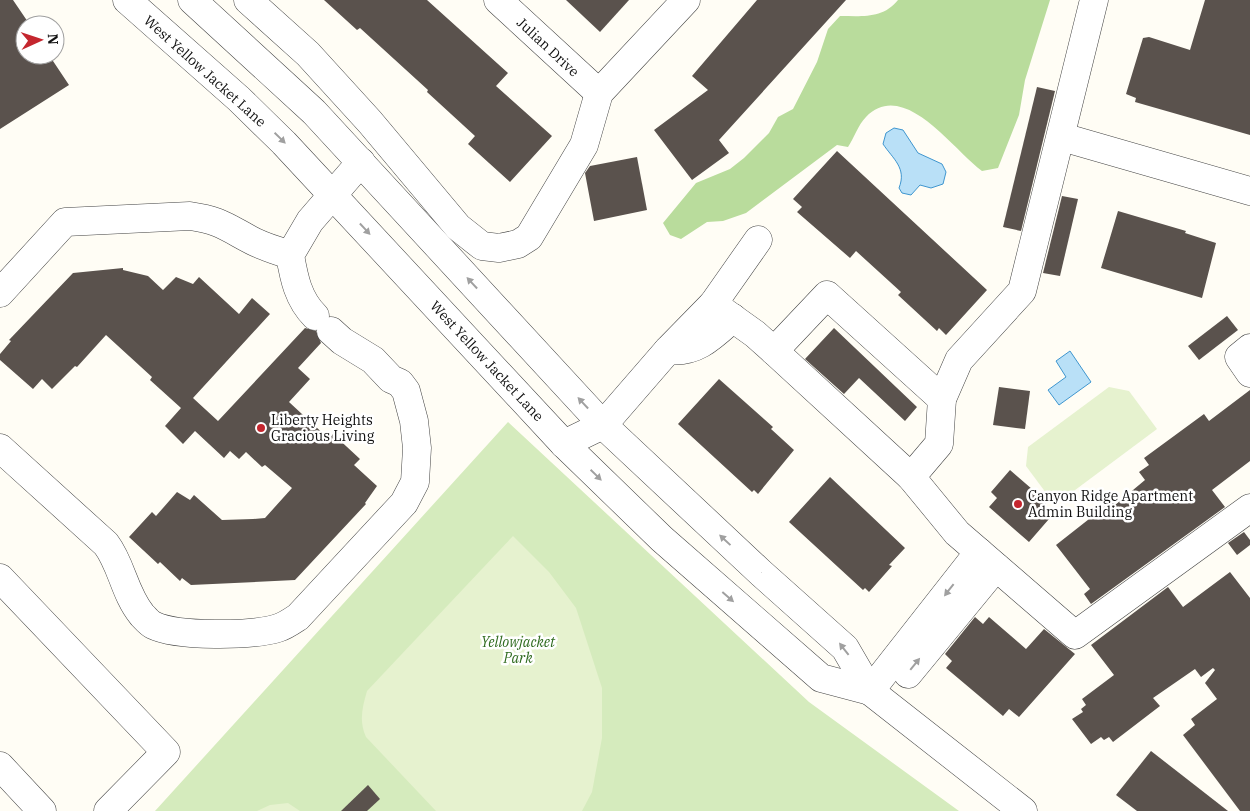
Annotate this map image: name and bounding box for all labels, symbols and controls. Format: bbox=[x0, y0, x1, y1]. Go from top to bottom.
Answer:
street label: West Yellow Jacket Lane bbox=[140, 11, 270, 131]
street label: Julian Drive bbox=[513, 14, 583, 80]
north arrow bbox=[15, 15, 65, 65]
text: N bbox=[44, 33, 62, 45]
one-way arrow bbox=[273, 132, 285, 144]
one-way arrow bbox=[359, 223, 371, 235]
one-way arrow bbox=[467, 277, 478, 290]
street label: West Yellow Jacket Lane bbox=[426, 297, 548, 425]
one-way arrow bbox=[577, 397, 589, 409]
place label: Liberty Heights Gracious Living bbox=[271, 411, 375, 445]
marker: Liberty Heights Gracious Living bbox=[255, 422, 267, 434]
one-way arrow bbox=[590, 469, 602, 481]
place label: Canyon Ridge Apartment Admin Building bbox=[1028, 487, 1193, 521]
marker: Canyon Ridge Apartment Admin Building bbox=[1012, 498, 1024, 510]
one-way arrow bbox=[719, 534, 731, 546]
one-way arrow bbox=[944, 583, 955, 596]
one-way arrow bbox=[722, 592, 735, 603]
park label: Yellowjacket Park bbox=[481, 633, 556, 667]
one-way arrow bbox=[839, 643, 850, 656]
one-way arrow bbox=[910, 658, 921, 671]

